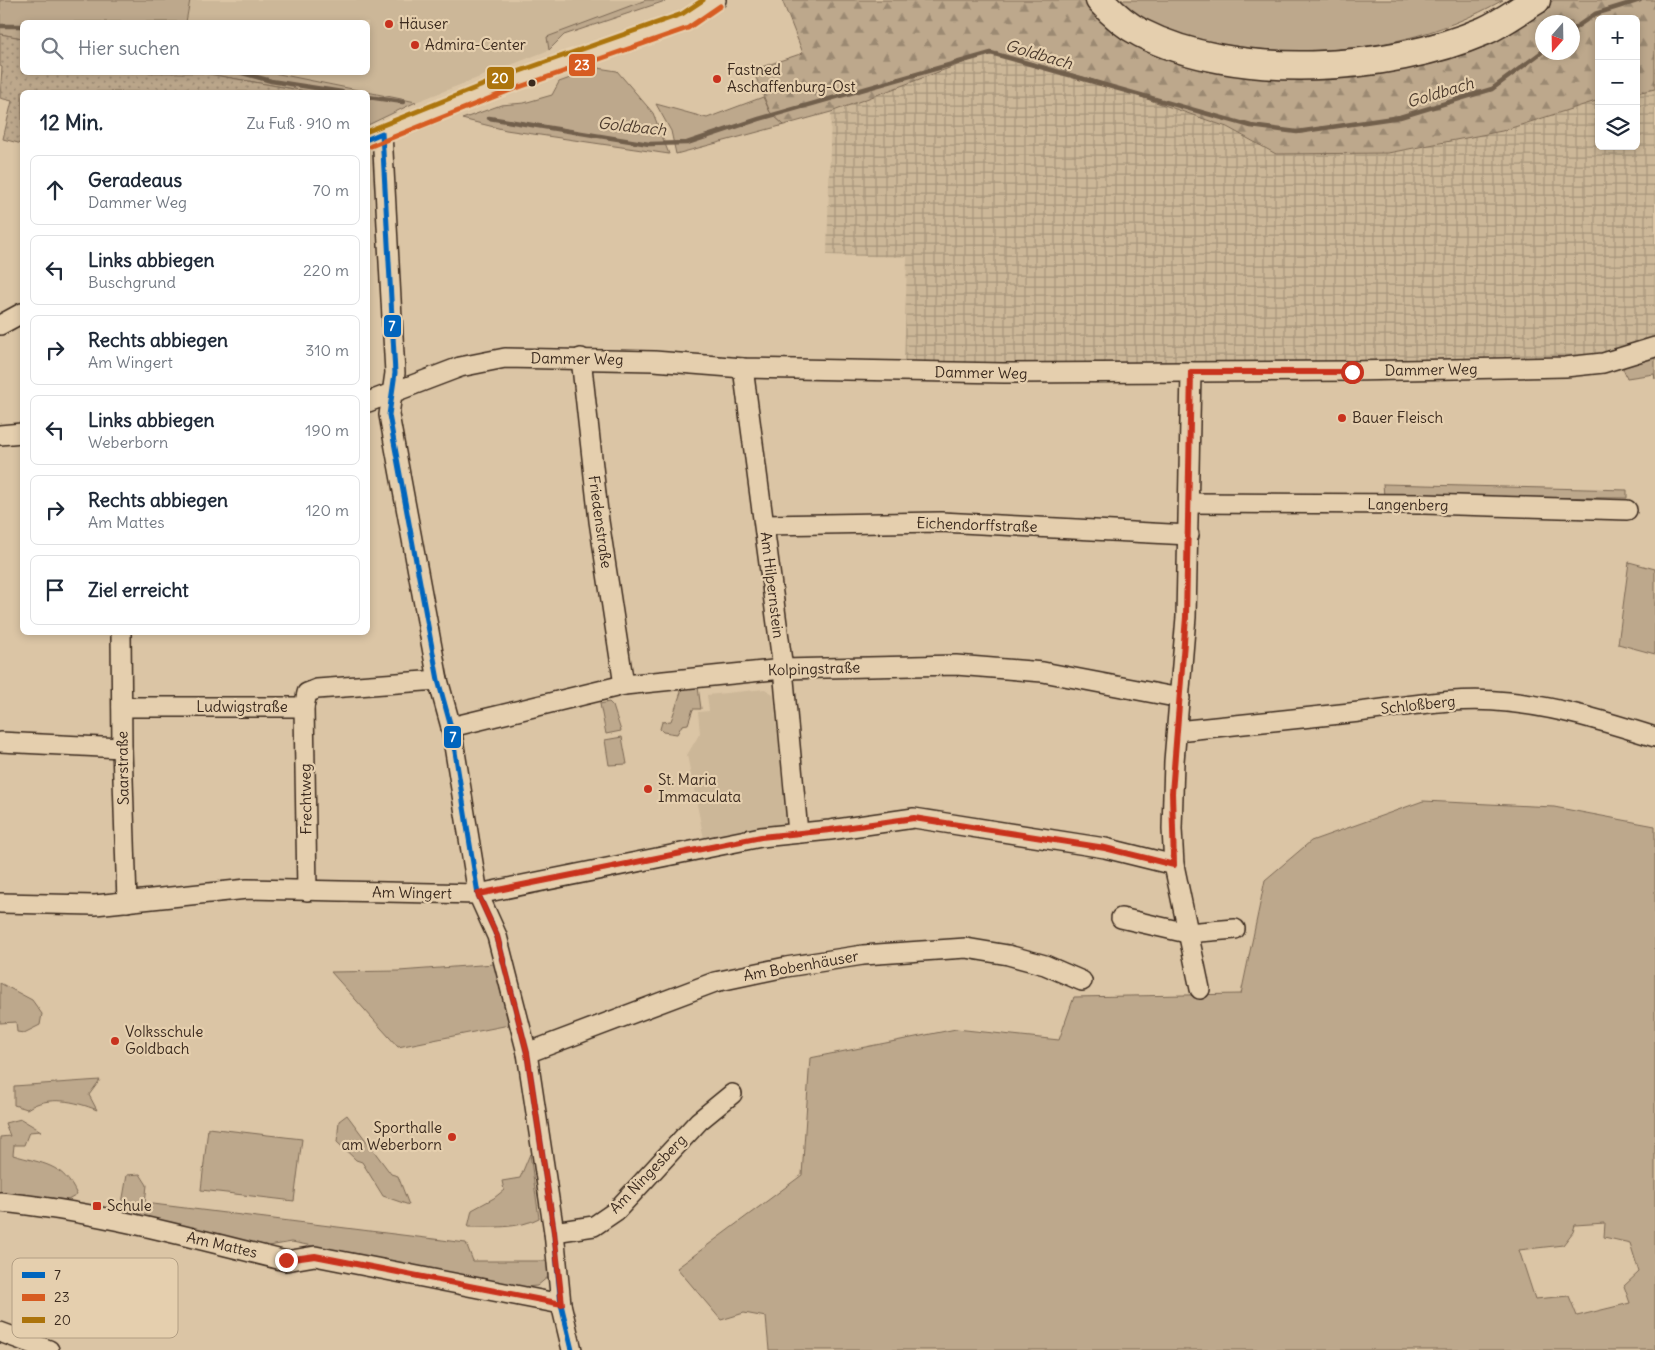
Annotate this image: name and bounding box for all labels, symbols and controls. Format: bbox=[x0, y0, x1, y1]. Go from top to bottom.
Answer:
place label: Häuser bbox=[399, 14, 448, 33]
north arrow bbox=[1535, 15, 1580, 60]
map controls bbox=[1595, 15, 1640, 150]
button: + bbox=[1595, 15, 1640, 60]
marker: Häuser bbox=[383, 18, 395, 30]
search box bbox=[20, 20, 370, 75]
icon: search bbox=[38, 34, 66, 62]
place label: Admira-Center bbox=[425, 35, 526, 54]
water label: Goldbach bbox=[1003, 35, 1076, 73]
text: Hier suchen bbox=[78, 36, 180, 60]
marker: Admira-Center bbox=[409, 39, 421, 51]
line badge: 23 bbox=[568, 53, 596, 77]
text: 23 bbox=[574, 56, 590, 74]
place label: Fastned Aschaffenburg-Ost bbox=[727, 60, 856, 96]
button: − bbox=[1595, 60, 1640, 105]
line badge: 20 bbox=[486, 66, 515, 90]
text: 20 bbox=[492, 69, 508, 87]
water label: Goldbach bbox=[1404, 72, 1477, 112]
marker: Fastned Aschaffenburg-Ost bbox=[711, 73, 723, 85]
unlabelled marker bbox=[527, 78, 537, 88]
button: layers bbox=[1595, 105, 1640, 150]
text: 12 Min. bbox=[40, 109, 103, 136]
water label: Goldbach bbox=[597, 112, 668, 140]
text: Zu Fuß · 910 m bbox=[247, 113, 350, 133]
text: Geradeaus bbox=[88, 168, 182, 192]
icon: ahead bbox=[41, 176, 69, 204]
text: 70 m bbox=[313, 180, 349, 200]
text: Dammer Weg bbox=[88, 192, 187, 212]
text: Links abbiegen bbox=[88, 248, 215, 272]
icon: left bbox=[41, 256, 69, 284]
text: 220 m bbox=[303, 260, 349, 280]
text: Buschgrund bbox=[88, 272, 176, 292]
line badge: 7 bbox=[383, 314, 402, 338]
text: 7 bbox=[389, 317, 396, 335]
text: Rechts abbiegen bbox=[88, 328, 228, 352]
icon: right bbox=[41, 336, 69, 364]
text: 310 m bbox=[305, 340, 349, 360]
street label: Dammer Weg bbox=[530, 348, 624, 369]
text: Am Wingert bbox=[88, 352, 173, 372]
street label: Dammer Weg bbox=[1384, 359, 1478, 380]
route start bbox=[1341, 361, 1364, 384]
street label: Dammer Weg bbox=[934, 362, 1028, 383]
text: Links abbiegen bbox=[88, 408, 215, 432]
place label: Bauer Fleisch bbox=[1352, 408, 1444, 427]
marker: Bauer Fleisch bbox=[1336, 412, 1348, 424]
icon: left bbox=[41, 416, 69, 444]
text: 190 m bbox=[305, 420, 349, 440]
text: Weberborn bbox=[88, 432, 168, 452]
street label: Friedenstraße bbox=[585, 474, 616, 570]
text: Rechts abbiegen bbox=[88, 488, 228, 512]
street label: Langenberg bbox=[1367, 494, 1449, 515]
icon: right bbox=[41, 496, 69, 524]
text: 120 m bbox=[306, 500, 349, 520]
text: Am Mattes bbox=[88, 512, 165, 532]
street label: Eichendorffstraße bbox=[916, 513, 1038, 536]
street label: Am Hilpernstein bbox=[757, 531, 788, 640]
icon: arrive bbox=[41, 576, 69, 604]
text: Ziel erreicht bbox=[88, 578, 189, 602]
street label: Kolpingstraße bbox=[767, 657, 861, 680]
street label: Schloßberg bbox=[1380, 691, 1456, 718]
street label: Ludwigstraße bbox=[196, 697, 288, 716]
line badge: 7 bbox=[443, 725, 462, 749]
text: 7 bbox=[450, 728, 457, 746]
street label: Saarstraße bbox=[112, 731, 133, 805]
street label: Frechtweg bbox=[295, 763, 316, 835]
place label: St. Maria Immaculata bbox=[658, 770, 742, 806]
marker: St. Maria Immaculata bbox=[642, 783, 654, 795]
street label: Am Wingert bbox=[372, 882, 452, 903]
street label: Am Bobenhäuser bbox=[742, 946, 860, 985]
place label: Volksschule Goldbach bbox=[125, 1022, 203, 1058]
marker: Volksschule Goldbach bbox=[109, 1035, 121, 1047]
place label: Sporthalle am Weberborn bbox=[342, 1118, 442, 1154]
street label: Am Ningesberg bbox=[605, 1130, 690, 1217]
marker: Sporthalle am Weberborn bbox=[446, 1131, 458, 1143]
place label: Schule bbox=[107, 1196, 152, 1215]
marker: Schule bbox=[91, 1200, 103, 1212]
street label: Am Mattes bbox=[185, 1227, 259, 1262]
route end bbox=[275, 1249, 298, 1272]
legend bbox=[12, 1258, 178, 1338]
text: 7 bbox=[54, 1266, 61, 1284]
text: 23 bbox=[54, 1288, 70, 1306]
text: 20 bbox=[54, 1311, 71, 1329]

